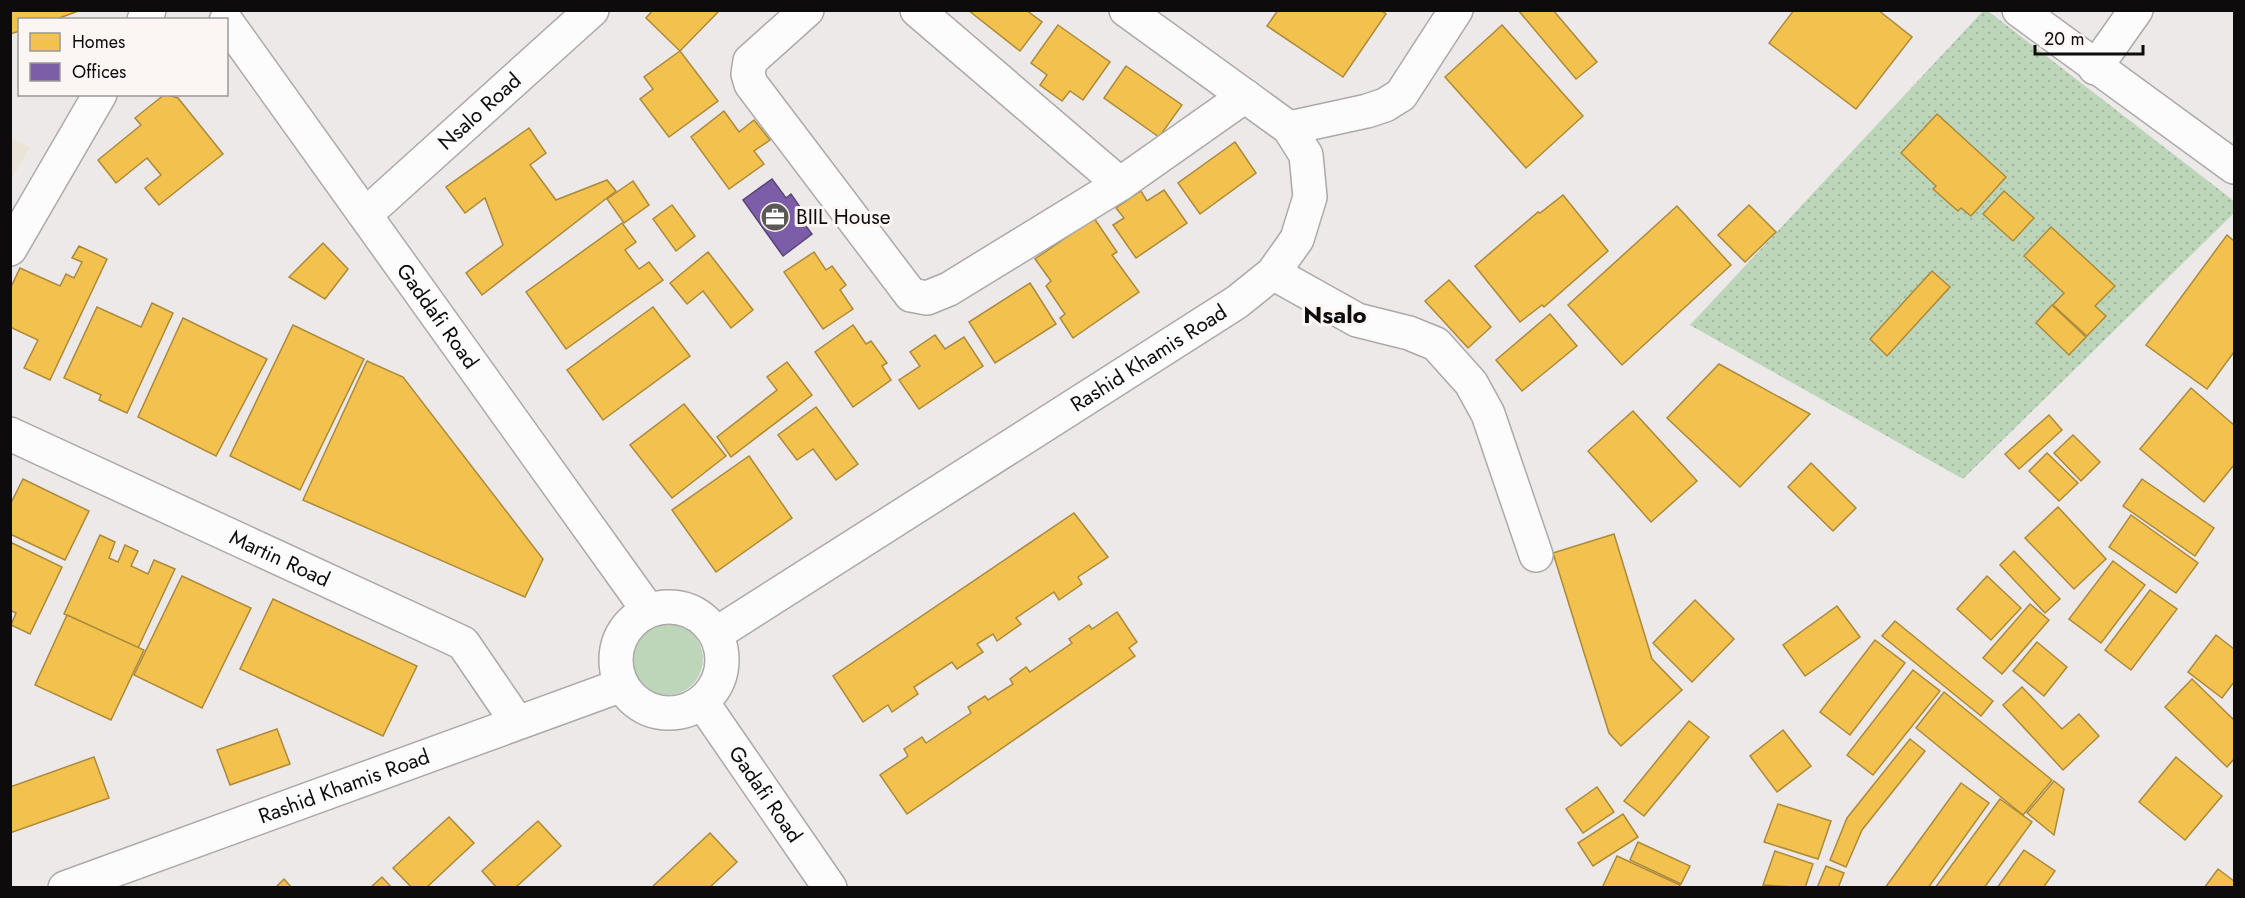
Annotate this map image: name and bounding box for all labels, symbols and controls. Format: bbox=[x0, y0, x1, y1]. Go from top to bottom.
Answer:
legend bbox=[18, 18, 228, 96]
scale bar bbox=[2035, 18, 2143, 56]
text: 20 m bbox=[2044, 26, 2084, 52]
text: Homes bbox=[72, 29, 125, 55]
text: Offices bbox=[72, 59, 126, 85]
street label: Nsalo Road bbox=[431, 66, 528, 157]
office icon: BIIL House bbox=[759, 201, 791, 233]
place label: BIIL House bbox=[796, 202, 891, 232]
street label: Gaddafi Road bbox=[389, 257, 486, 375]
street label: Rashid Khamis Road bbox=[1065, 297, 1233, 419]
district label: Nsalo bbox=[1303, 297, 1367, 332]
street label: Martin Road bbox=[225, 522, 335, 595]
street label: Gadafi Road bbox=[722, 740, 809, 849]
street label: Rashid Khamis Road bbox=[254, 741, 434, 831]

